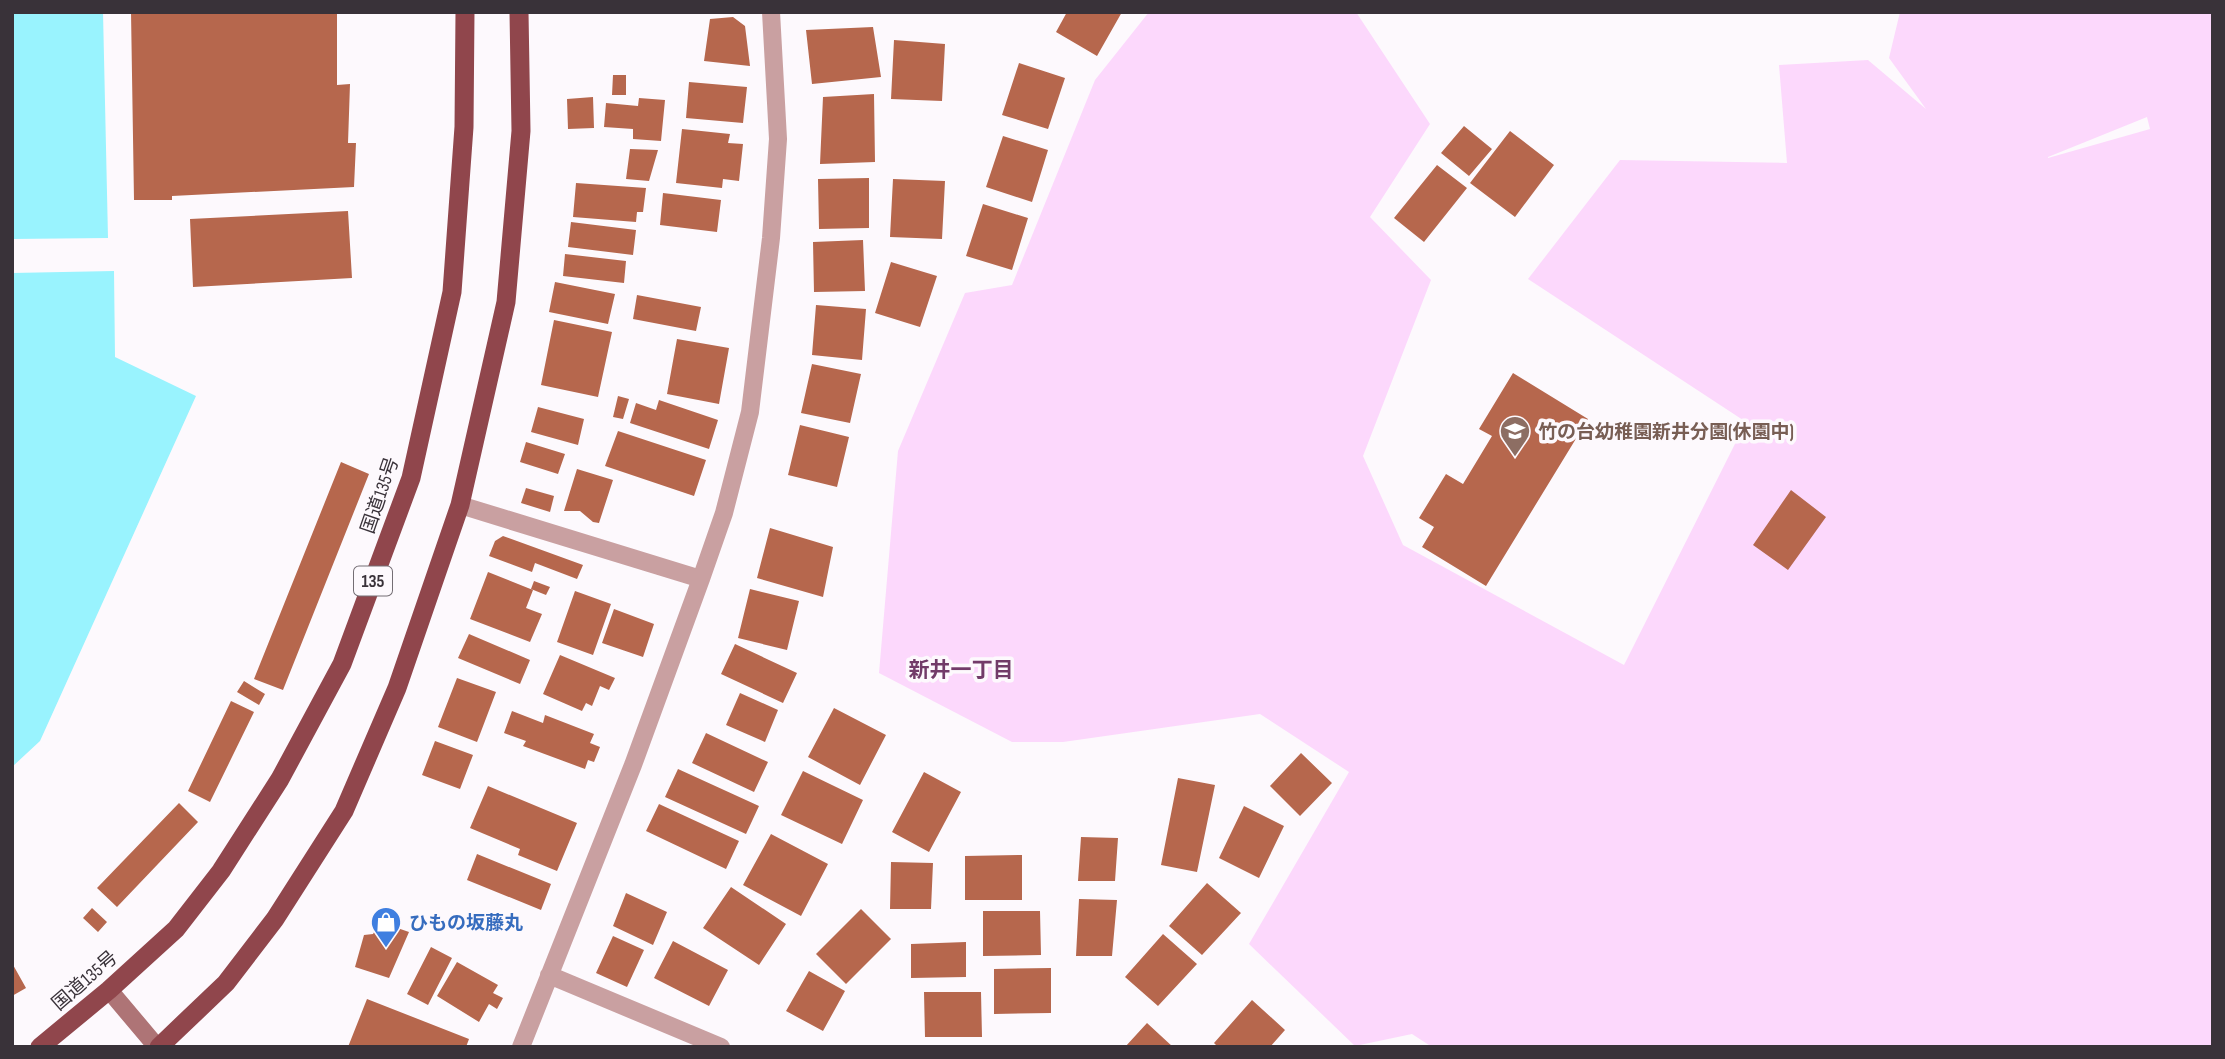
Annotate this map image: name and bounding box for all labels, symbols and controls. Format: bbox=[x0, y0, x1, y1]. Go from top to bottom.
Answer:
school or university icon: 竹の台幼稚園新井分園(休園中) bbox=[1498, 414, 1532, 458]
place label: 竹の台幼稚園新井分園(休園中) bbox=[1538, 421, 1794, 444]
street label: 国道135号 bbox=[357, 454, 404, 537]
road number: 135 bbox=[354, 566, 392, 596]
district label: 新井一丁目 bbox=[909, 658, 1014, 683]
shop icon: ひもの坂藤丸 bbox=[369, 905, 403, 949]
place label: ひもの坂藤丸 bbox=[409, 912, 523, 935]
street label: 国道135号 bbox=[48, 946, 122, 1016]

